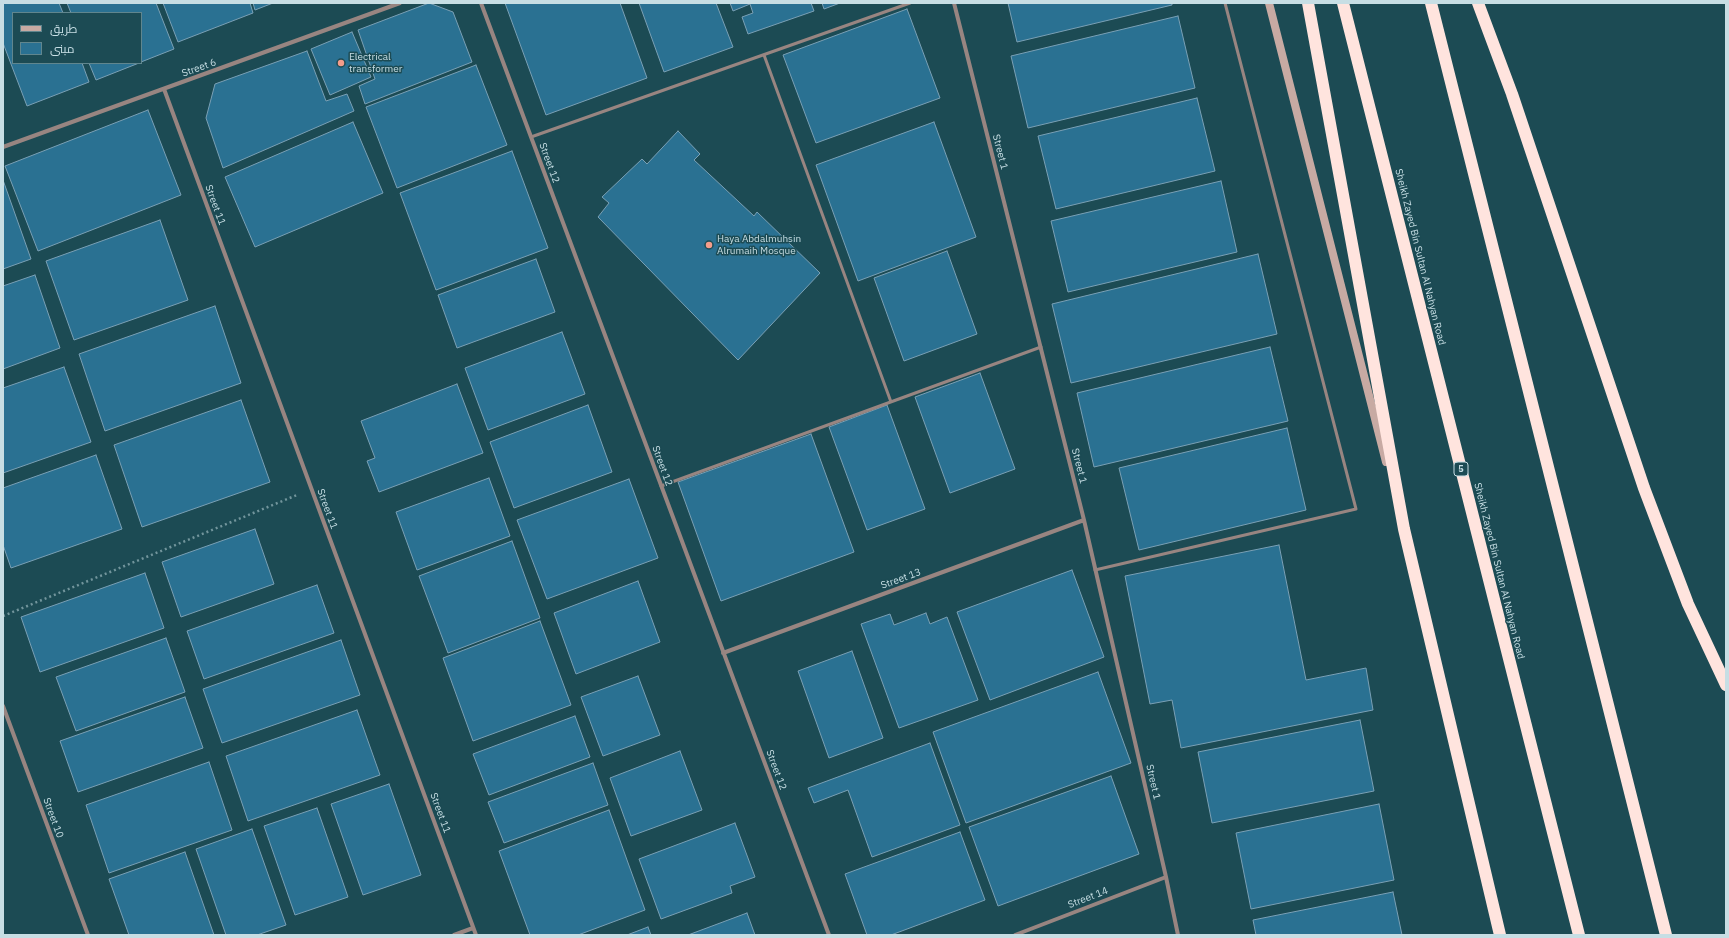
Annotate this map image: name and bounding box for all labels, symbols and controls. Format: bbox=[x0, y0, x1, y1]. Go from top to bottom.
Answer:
legend bbox=[12, 12, 142, 64]
text: طريق bbox=[50, 21, 77, 36]
text: مبنى bbox=[50, 41, 75, 56]
place label: Electrical transformer bbox=[349, 51, 402, 74]
street label: Street 6 bbox=[180, 56, 218, 80]
marker: Electrical transformer bbox=[336, 58, 346, 68]
street label: Street 1 bbox=[990, 133, 1010, 171]
street label: Street 12 bbox=[536, 141, 562, 185]
street label: Sheikh Zayed Bin Sultan Al Nahyan Road bbox=[1392, 168, 1448, 346]
street label: Street 11 bbox=[202, 183, 228, 227]
place label: Haya Abdalmuhsin Alrumaih Mosque bbox=[717, 233, 801, 256]
marker: Haya Abdalmuhsin Alrumaih Mosque bbox=[704, 240, 714, 250]
street label: Street 12 bbox=[649, 444, 675, 488]
street label: Street 1 bbox=[1069, 447, 1089, 485]
road number: 5 bbox=[1454, 462, 1468, 476]
street label: Sheikh Zayed Bin Sultan Al Nahyan Road bbox=[1471, 482, 1527, 660]
street label: Street 11 bbox=[314, 487, 340, 531]
street label: Street 13 bbox=[879, 566, 923, 592]
street label: Street 12 bbox=[763, 748, 789, 792]
street label: Street 1 bbox=[1143, 763, 1163, 801]
street label: Street 11 bbox=[427, 791, 453, 835]
street label: Street 10 bbox=[40, 796, 66, 840]
street label: Street 14 bbox=[1066, 885, 1110, 911]

